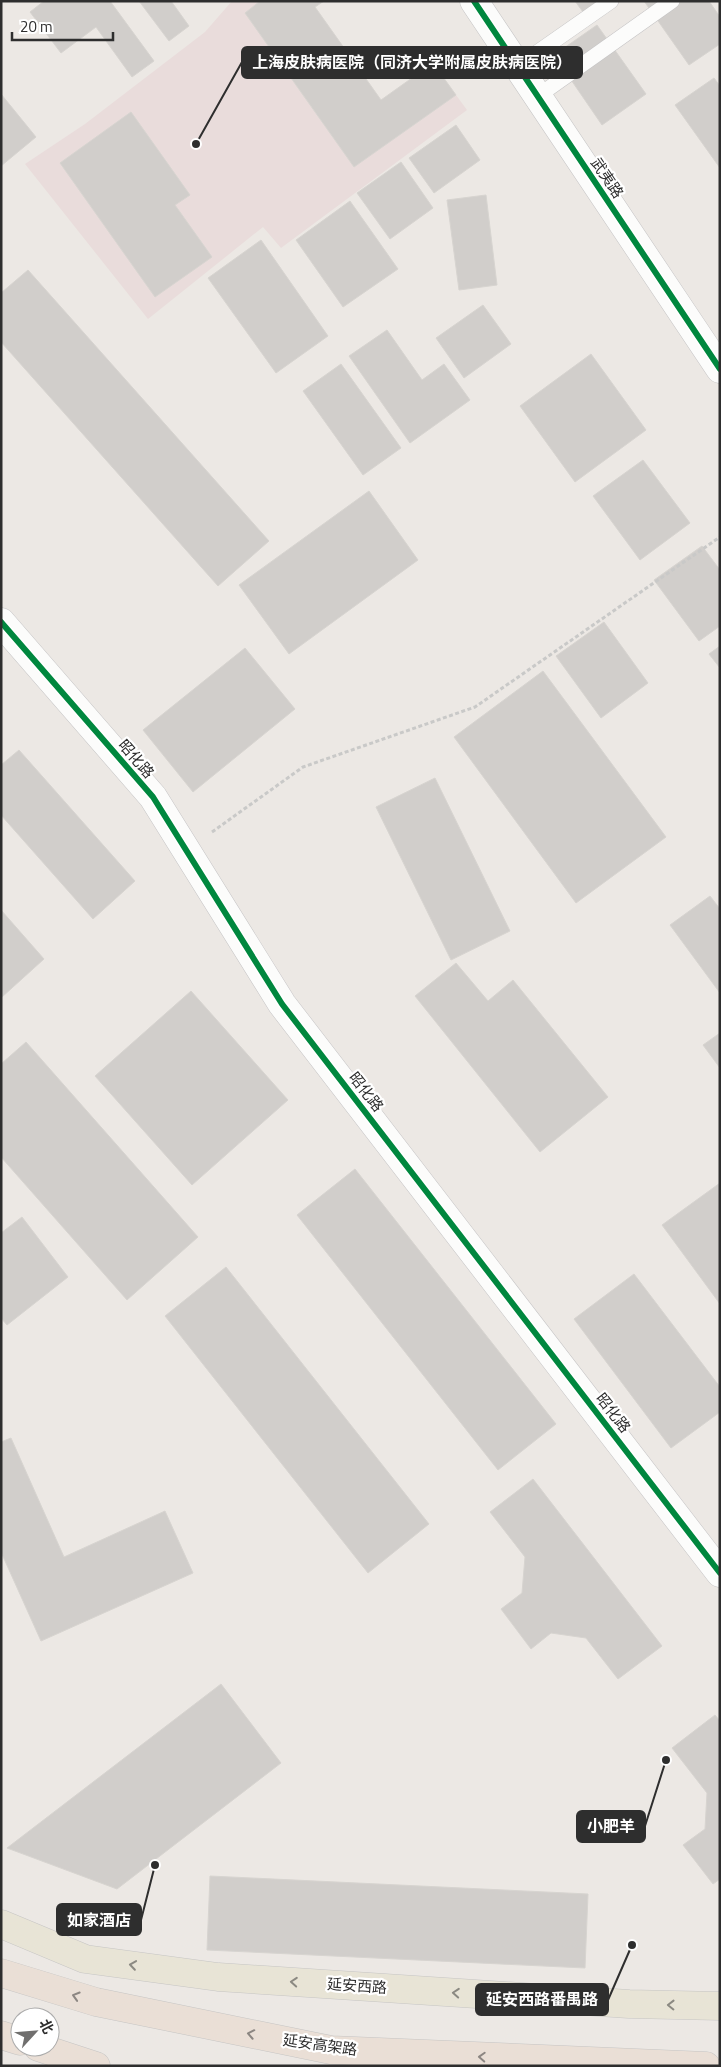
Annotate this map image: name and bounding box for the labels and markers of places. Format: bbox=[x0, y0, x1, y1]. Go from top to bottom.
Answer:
callout: 上海皮肤病医院（同济大学附属皮肤病医院） bbox=[242, 47, 582, 78]
callout: 小肥羊 bbox=[577, 1811, 645, 1842]
callout: 如家酒店 bbox=[57, 1904, 141, 1935]
callout: 延安西路番禺路 bbox=[476, 1984, 608, 2015]

